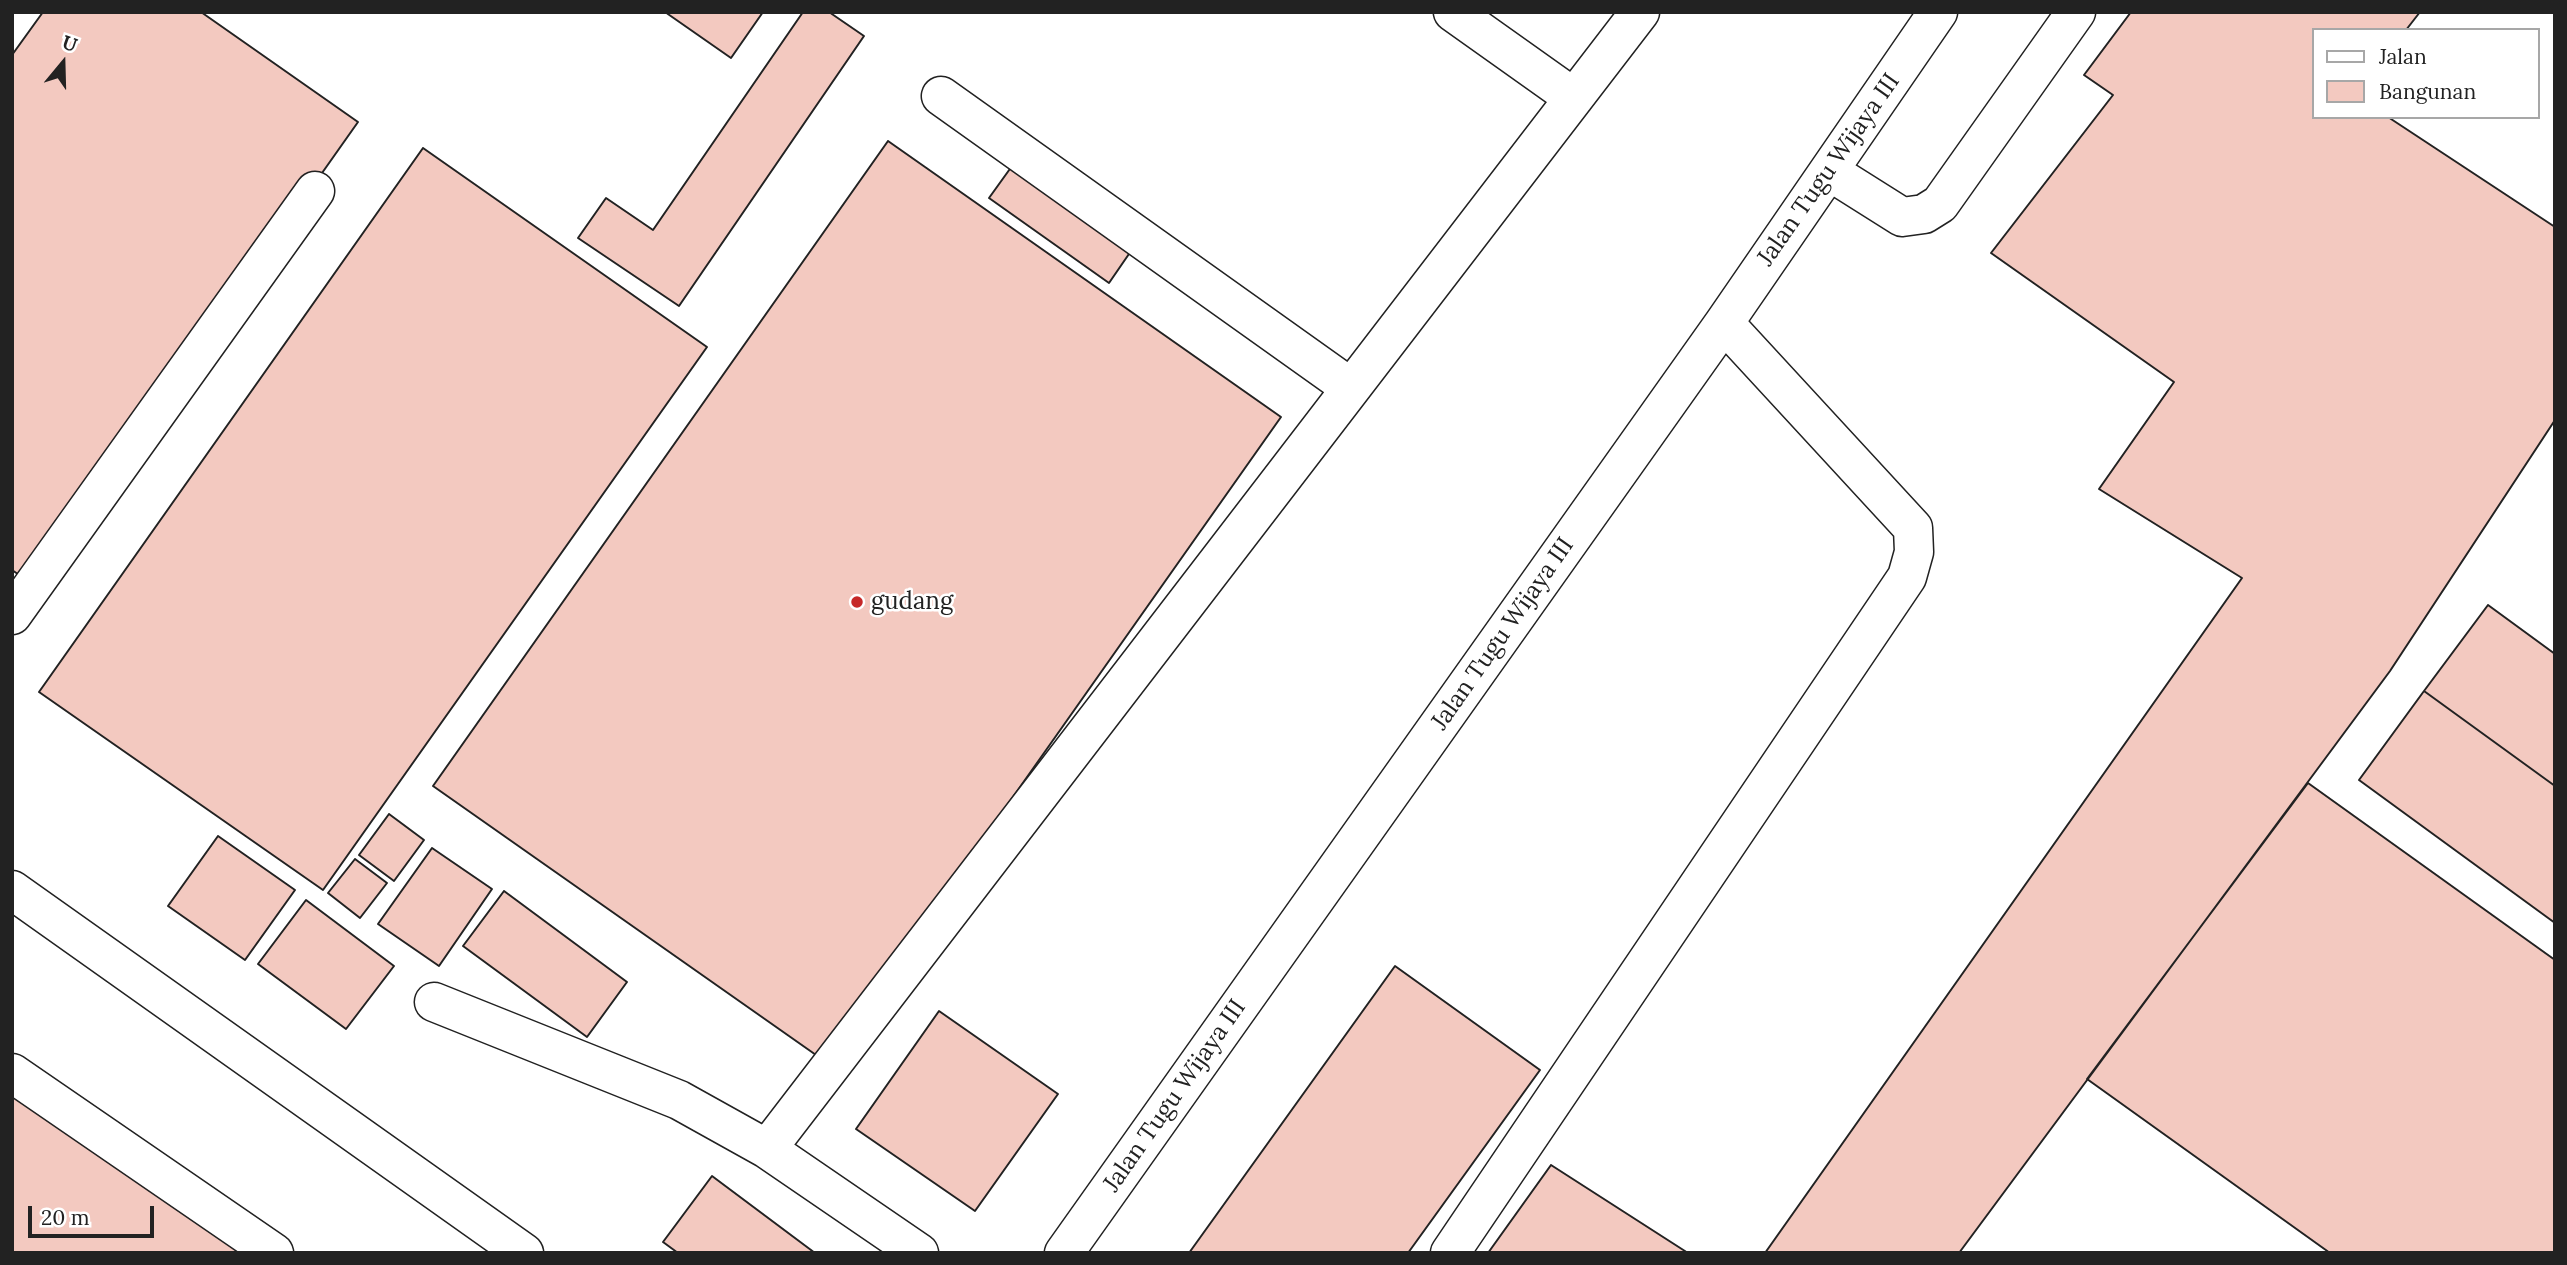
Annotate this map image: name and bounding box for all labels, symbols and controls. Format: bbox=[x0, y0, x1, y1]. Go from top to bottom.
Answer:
north arrow bbox=[28, 28, 98, 98]
legend bbox=[2312, 28, 2539, 119]
text: U bbox=[59, 29, 81, 57]
text: Jalan bbox=[2379, 43, 2427, 70]
street label: Jalan Tugu Wijaya III bbox=[1752, 68, 1906, 272]
text: Bangunan bbox=[2379, 78, 2476, 105]
street label: Jalan Tugu Wijaya III bbox=[1426, 532, 1580, 736]
place label: gudang bbox=[871, 588, 953, 616]
marker: gudang bbox=[849, 594, 865, 610]
street label: Jalan Tugu Wijaya III bbox=[1098, 994, 1252, 1198]
scale bar bbox=[32, 1192, 158, 1236]
text: 20 m bbox=[41, 1204, 90, 1231]

